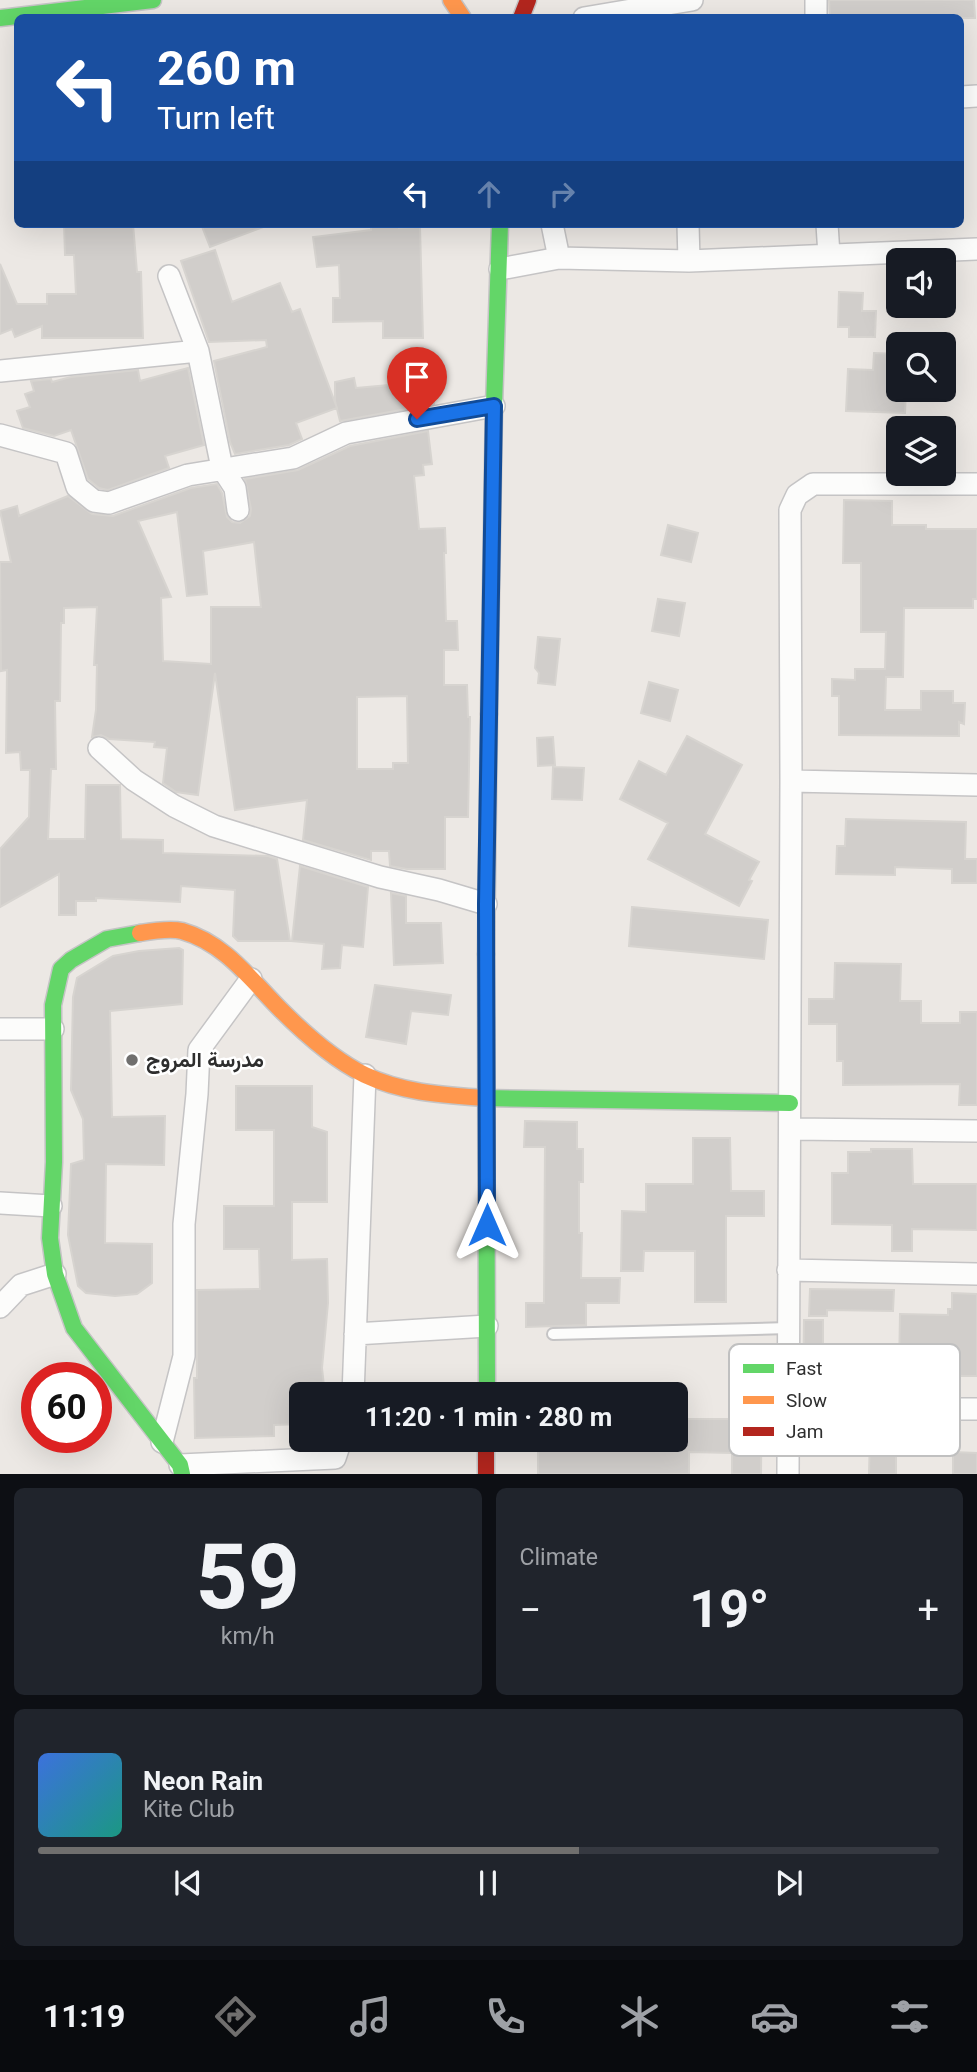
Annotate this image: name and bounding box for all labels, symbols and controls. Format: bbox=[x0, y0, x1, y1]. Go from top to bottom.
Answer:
text: 260 m bbox=[157, 40, 296, 97]
icon: left bbox=[42, 42, 133, 133]
text: Turn left bbox=[157, 99, 275, 137]
icon: left bbox=[397, 175, 435, 213]
icon: ahead bbox=[470, 175, 508, 213]
icon: right bbox=[543, 175, 581, 213]
map controls bbox=[886, 248, 956, 486]
button: sound bbox=[886, 248, 956, 318]
button: search bbox=[886, 332, 956, 402]
pin bbox=[387, 347, 447, 419]
icon: arrive bbox=[398, 358, 436, 396]
button: layers bbox=[886, 416, 956, 486]
place label: مدرسة المروج bbox=[146, 1048, 264, 1074]
marker: مدرسة المروج bbox=[124, 1052, 140, 1068]
position arrow bbox=[450, 1188, 524, 1262]
legend bbox=[729, 1344, 960, 1456]
text: Fast bbox=[786, 1357, 823, 1380]
speed limit sign: 60 bbox=[21, 1362, 112, 1453]
text: Slow bbox=[786, 1389, 827, 1412]
text: 11:20 · 1 min · 280 m bbox=[365, 1402, 612, 1432]
text: Jam bbox=[786, 1420, 823, 1443]
text: 59 bbox=[196, 1524, 300, 1630]
text: Climate bbox=[520, 1544, 598, 1571]
text: 19° bbox=[689, 1579, 769, 1640]
text: − bbox=[520, 1588, 541, 1632]
text: + bbox=[917, 1588, 939, 1632]
text: km/h bbox=[221, 1623, 275, 1650]
text: Neon Rain bbox=[143, 1766, 263, 1796]
text: Kite Club bbox=[143, 1796, 235, 1823]
icon: previous bbox=[169, 1864, 207, 1902]
icon: pause bbox=[469, 1864, 507, 1902]
icon: next bbox=[770, 1864, 808, 1902]
icon: directions bbox=[211, 1992, 260, 2041]
icon: music bbox=[346, 1992, 395, 2041]
icon: phone bbox=[481, 1992, 530, 2041]
icon: climate bbox=[615, 1992, 664, 2041]
icon: car bbox=[750, 1992, 799, 2041]
icon: filters bbox=[885, 1992, 934, 2041]
text: 11:19 bbox=[43, 1997, 125, 2035]

